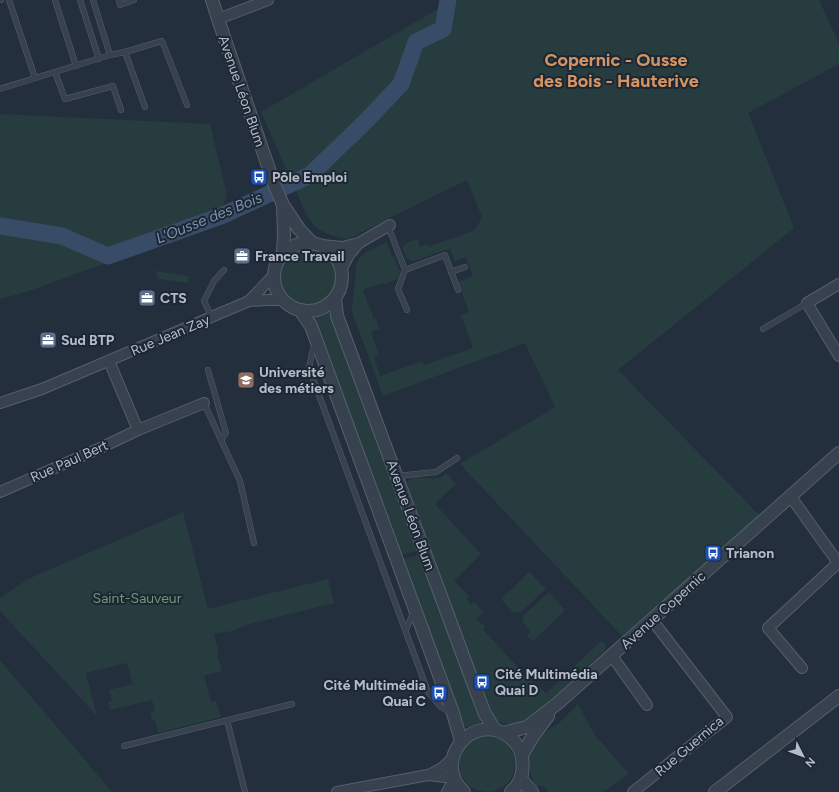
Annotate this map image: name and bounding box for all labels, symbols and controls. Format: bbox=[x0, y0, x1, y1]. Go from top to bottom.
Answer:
street label: Avenue Léon Blum bbox=[215, 33, 269, 149]
district label: Copernic - Ousse des Bois - Hauterive bbox=[533, 49, 699, 92]
bus stop icon: Pôle Emploi bbox=[249, 167, 269, 187]
place label: Pôle Emploi bbox=[272, 169, 347, 186]
water label: L'Ousse des Bois bbox=[153, 188, 265, 248]
office icon: France Travail bbox=[232, 246, 252, 266]
place label: France Travail bbox=[255, 248, 344, 265]
office icon: CTS bbox=[137, 288, 157, 308]
place label: CTS bbox=[160, 290, 187, 307]
street label: Rue Jean Zay bbox=[128, 311, 213, 360]
office icon: Sud BTP bbox=[38, 330, 58, 350]
place label: Sud BTP bbox=[61, 332, 115, 349]
place label: Université des métiers bbox=[259, 364, 334, 397]
school or university icon: Université des métiers bbox=[236, 370, 256, 390]
street label: Rue Paul Bert bbox=[28, 437, 111, 486]
street label: Avenue Léon Blum bbox=[383, 458, 438, 573]
bus stop icon: Trianon bbox=[703, 543, 723, 563]
place label: Trianon bbox=[726, 545, 774, 562]
street label: Avenue Copernic bbox=[617, 568, 710, 653]
park label: Saint-Sauveur bbox=[93, 590, 182, 607]
place label: Cité Multimédia Quai D bbox=[495, 666, 598, 699]
bus stop icon: Cité Multimédia Quai D bbox=[472, 672, 492, 692]
place label: Cité Multimédia Quai C bbox=[323, 677, 426, 710]
bus stop icon: Cité Multimédia Quai C bbox=[429, 683, 449, 703]
street label: Rue Guernica bbox=[652, 713, 727, 780]
north arrow bbox=[783, 736, 823, 776]
text: N bbox=[802, 755, 818, 770]

